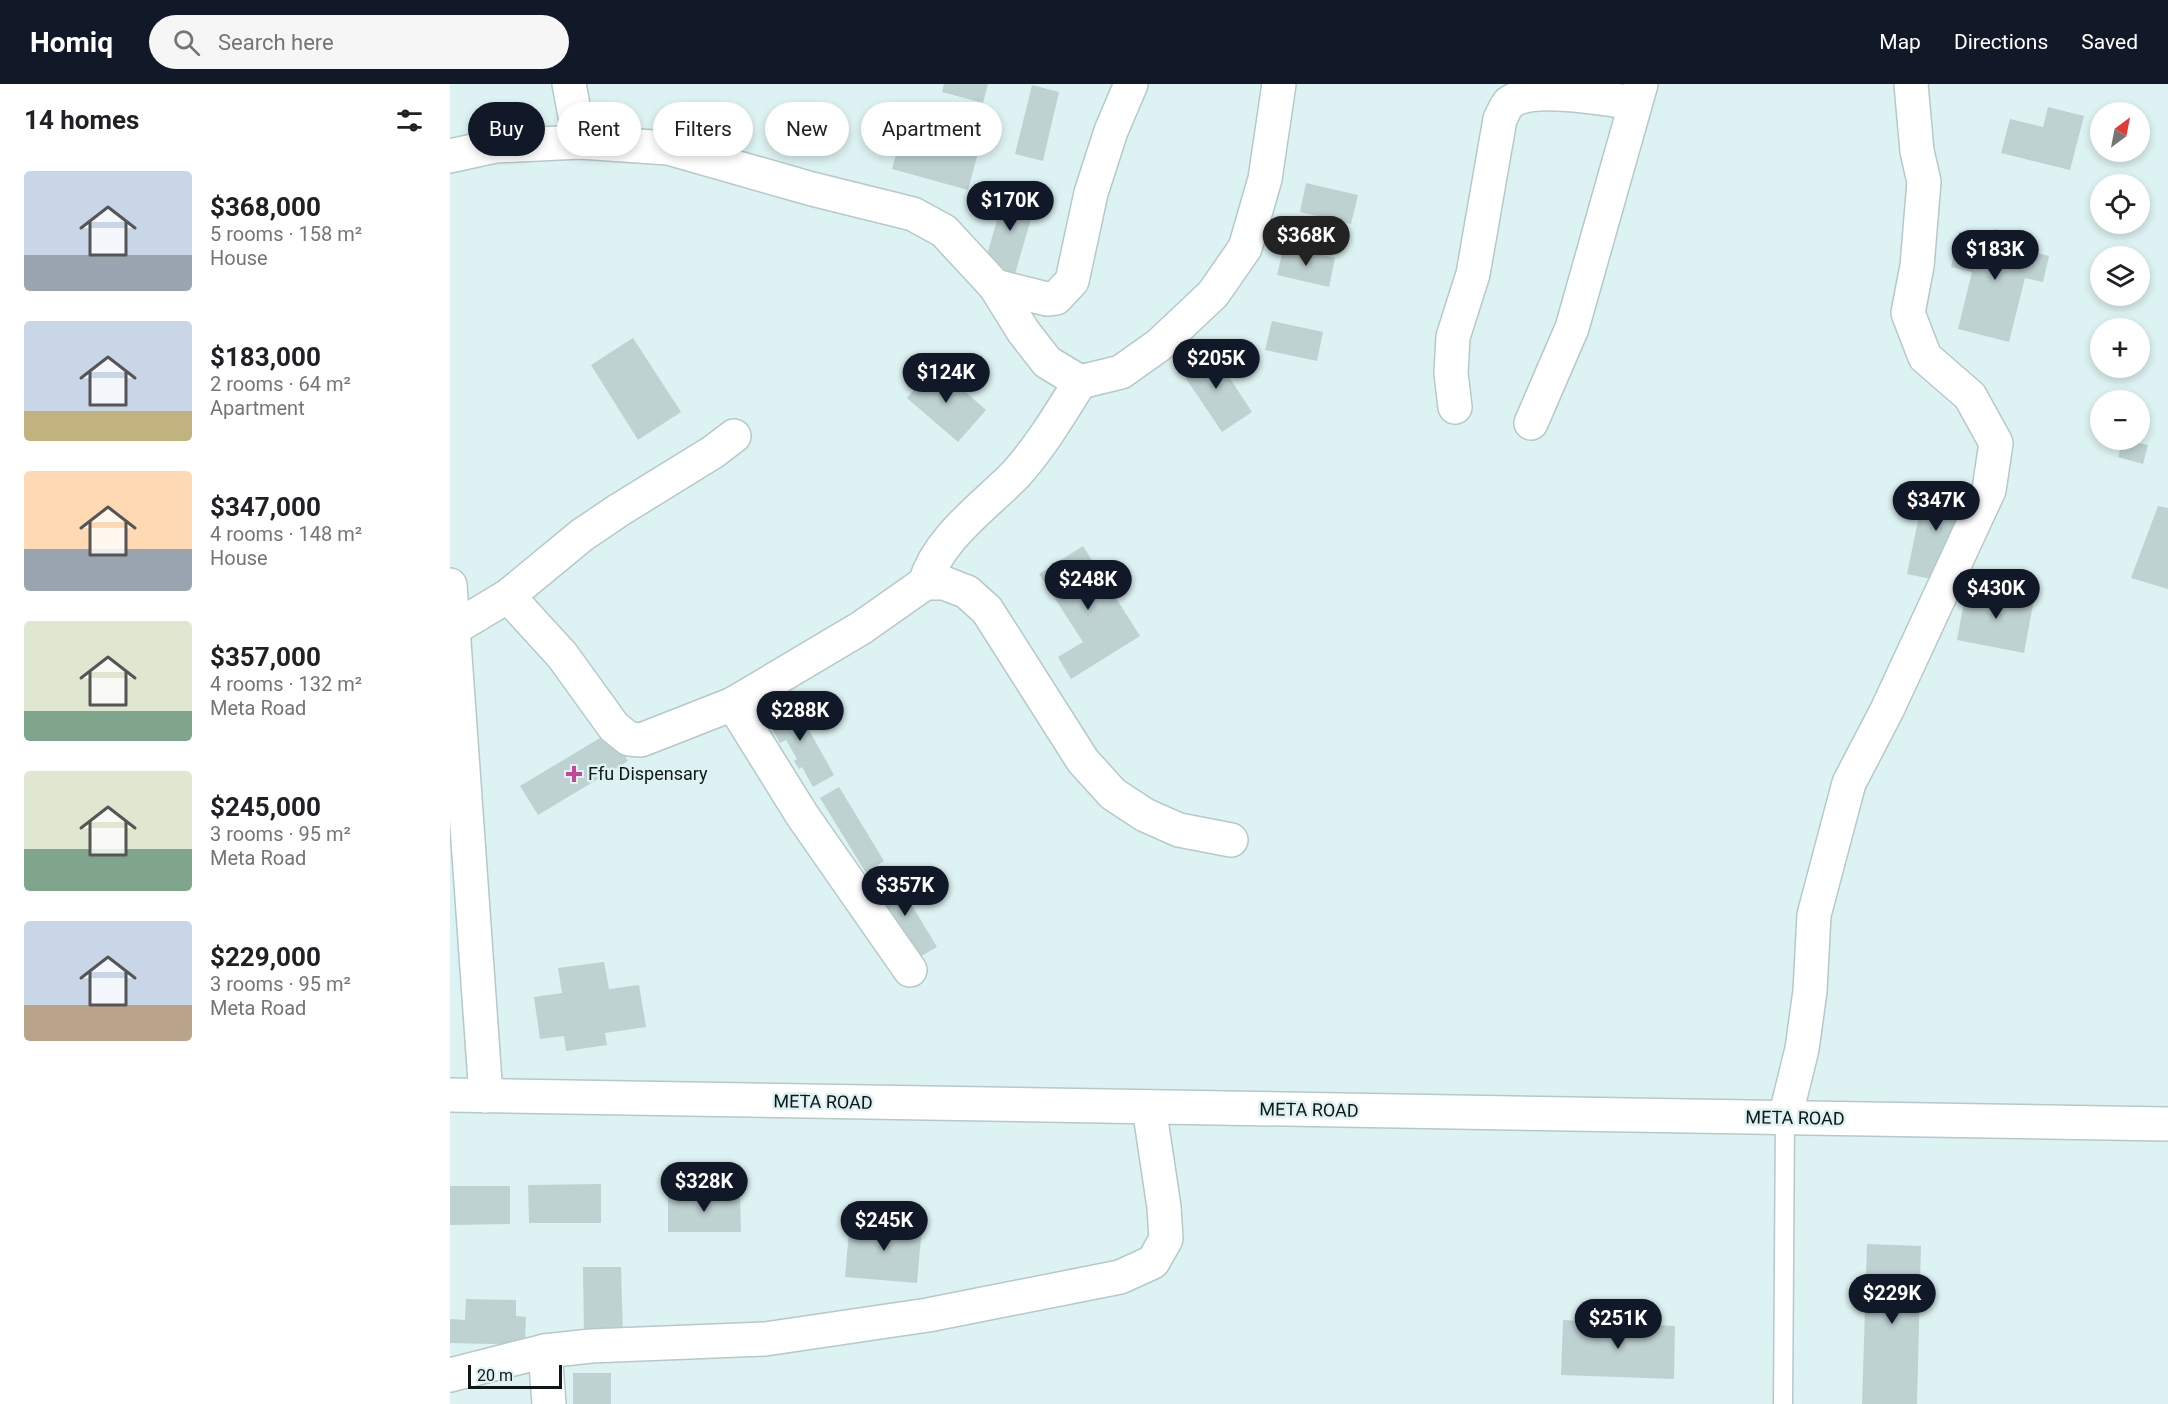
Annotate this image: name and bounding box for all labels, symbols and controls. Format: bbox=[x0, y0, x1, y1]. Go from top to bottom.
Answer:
search box bbox=[149, 15, 569, 69]
text: Homiq bbox=[30, 26, 113, 59]
icon: search bbox=[170, 26, 203, 59]
text: Search here bbox=[218, 30, 334, 55]
text: Map bbox=[1879, 30, 1921, 54]
text: Directions bbox=[1954, 30, 2048, 54]
text: Saved bbox=[2081, 30, 2138, 54]
chip: Buy bbox=[468, 102, 545, 156]
chip: Rent bbox=[557, 102, 641, 156]
chip: Filters bbox=[653, 102, 753, 156]
chip: New bbox=[765, 102, 849, 156]
chip: Apartment bbox=[861, 102, 1002, 156]
north arrow bbox=[2090, 102, 2150, 162]
map controls bbox=[2090, 102, 2150, 450]
icon: filters bbox=[393, 104, 426, 137]
text: 14 homes bbox=[24, 105, 139, 135]
button: locate bbox=[2090, 174, 2150, 234]
pin: $170K bbox=[968, 181, 1052, 232]
text: $170K bbox=[981, 188, 1039, 212]
text: $368,000 bbox=[210, 192, 321, 222]
icon: home bbox=[72, 195, 144, 267]
pin: $368K bbox=[1264, 216, 1348, 267]
text: 5 rooms · 158 m² bbox=[210, 222, 362, 246]
text: $368K bbox=[1277, 223, 1335, 247]
pin: $183K bbox=[1953, 230, 2037, 281]
text: $183K bbox=[1966, 237, 2024, 261]
text: House bbox=[210, 246, 268, 270]
button: layers bbox=[2090, 246, 2150, 306]
button: + bbox=[2090, 318, 2150, 378]
pin: $205K bbox=[1174, 339, 1258, 390]
text: $183,000 bbox=[210, 342, 321, 372]
icon: home bbox=[72, 345, 144, 417]
text: $205K bbox=[1187, 346, 1245, 370]
pin: $124K bbox=[904, 353, 988, 404]
text: $124K bbox=[917, 360, 975, 384]
text: 2 rooms · 64 m² bbox=[210, 372, 351, 396]
button: − bbox=[2090, 390, 2150, 450]
text: Apartment bbox=[210, 396, 305, 420]
pin: $347K bbox=[1894, 481, 1978, 532]
text: $347K bbox=[1907, 488, 1965, 512]
text: $347,000 bbox=[210, 492, 321, 522]
icon: home bbox=[72, 495, 144, 567]
text: 4 rooms · 148 m² bbox=[210, 522, 362, 546]
text: House bbox=[210, 546, 268, 570]
pin: $248K bbox=[1046, 560, 1130, 611]
text: $248K bbox=[1059, 567, 1117, 591]
pin: $430K bbox=[1954, 569, 2038, 620]
text: $430K bbox=[1967, 576, 2025, 600]
text: $357,000 bbox=[210, 642, 321, 672]
icon: home bbox=[72, 645, 144, 717]
text: 4 rooms · 132 m² bbox=[210, 672, 362, 696]
pin: $288K bbox=[758, 691, 842, 742]
text: Meta Road bbox=[210, 696, 306, 720]
text: $288K bbox=[771, 698, 829, 722]
place label: Ffu Dispensary bbox=[588, 763, 708, 784]
marker: Ffu Dispensary bbox=[565, 765, 583, 783]
text: $245,000 bbox=[210, 792, 321, 822]
icon: home bbox=[72, 795, 144, 867]
text: 3 rooms · 95 m² bbox=[210, 822, 351, 846]
text: Meta Road bbox=[210, 846, 306, 870]
pin: $357K bbox=[863, 866, 947, 917]
text: $357K bbox=[876, 873, 934, 897]
text: $229,000 bbox=[210, 942, 321, 972]
icon: home bbox=[72, 945, 144, 1017]
text: 3 rooms · 95 m² bbox=[210, 972, 351, 996]
text: Meta Road bbox=[210, 996, 306, 1020]
street label: META ROAD bbox=[773, 1090, 873, 1113]
street label: META ROAD bbox=[1259, 1098, 1359, 1121]
street label: META ROAD bbox=[1745, 1106, 1845, 1129]
pin: $328K bbox=[662, 1162, 746, 1213]
text: $328K bbox=[675, 1169, 733, 1193]
pin: $245K bbox=[842, 1201, 926, 1252]
text: $245K bbox=[855, 1208, 913, 1232]
pin: $229K bbox=[1850, 1274, 1934, 1325]
text: $229K bbox=[1863, 1281, 1921, 1305]
pin: $251K bbox=[1576, 1299, 1660, 1350]
text: $251K bbox=[1589, 1306, 1647, 1330]
scale bar bbox=[468, 1362, 562, 1390]
text: 20 m bbox=[477, 1366, 513, 1385]

